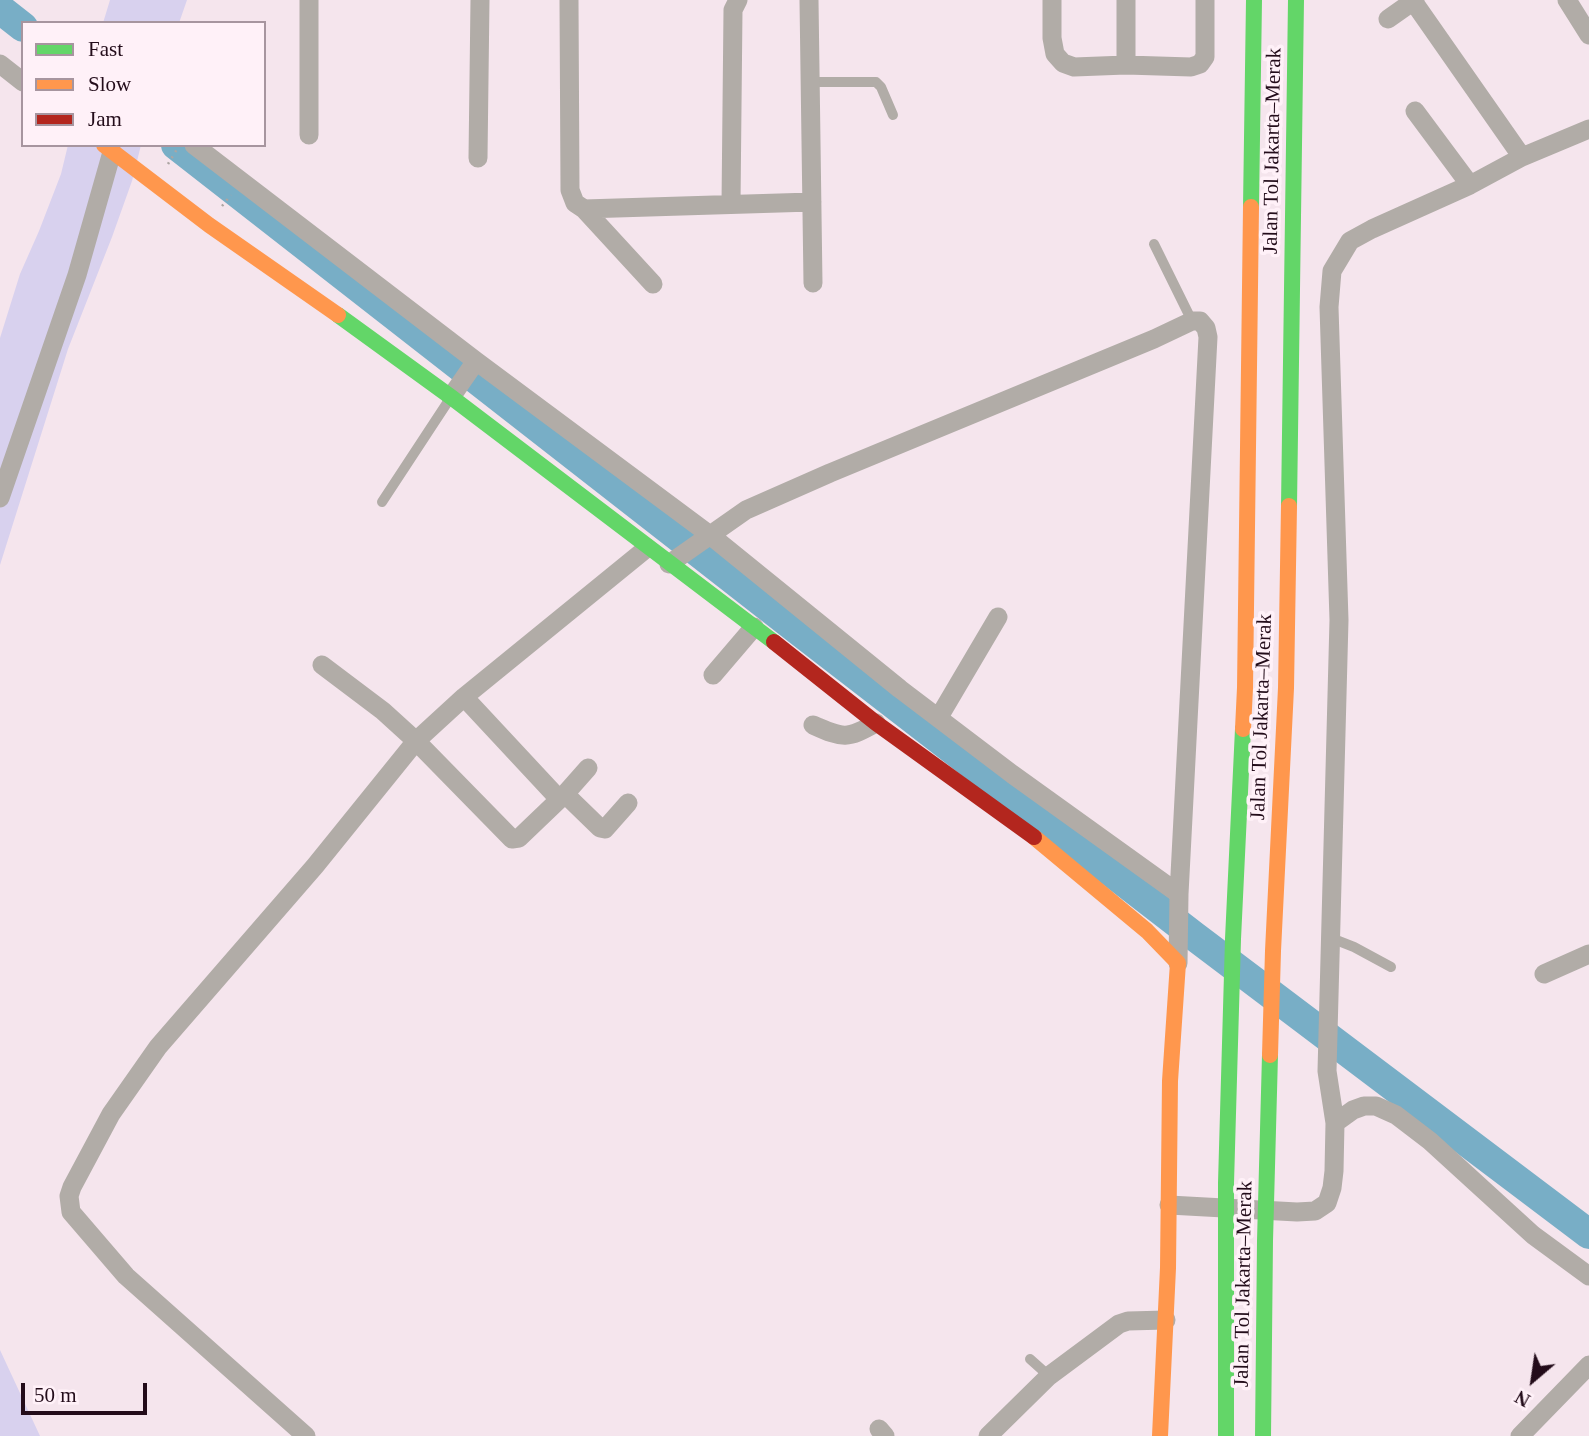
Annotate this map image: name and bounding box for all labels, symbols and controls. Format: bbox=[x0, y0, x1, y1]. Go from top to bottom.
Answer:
legend bbox=[21, 21, 266, 147]
text: Fast bbox=[88, 37, 123, 61]
street label: Jalan Tol Jakarta–Merak bbox=[1259, 48, 1287, 254]
text: Slow bbox=[88, 72, 131, 96]
text: Jam bbox=[88, 107, 122, 131]
street label: Jalan Tol Jakarta–Merak bbox=[1246, 614, 1278, 820]
street label: Jalan Tol Jakarta–Merak bbox=[1230, 1181, 1258, 1387]
north arrow bbox=[1498, 1345, 1568, 1415]
scale bar bbox=[24, 1370, 150, 1414]
text: 50 m bbox=[34, 1383, 77, 1407]
text: N bbox=[1511, 1386, 1534, 1411]

